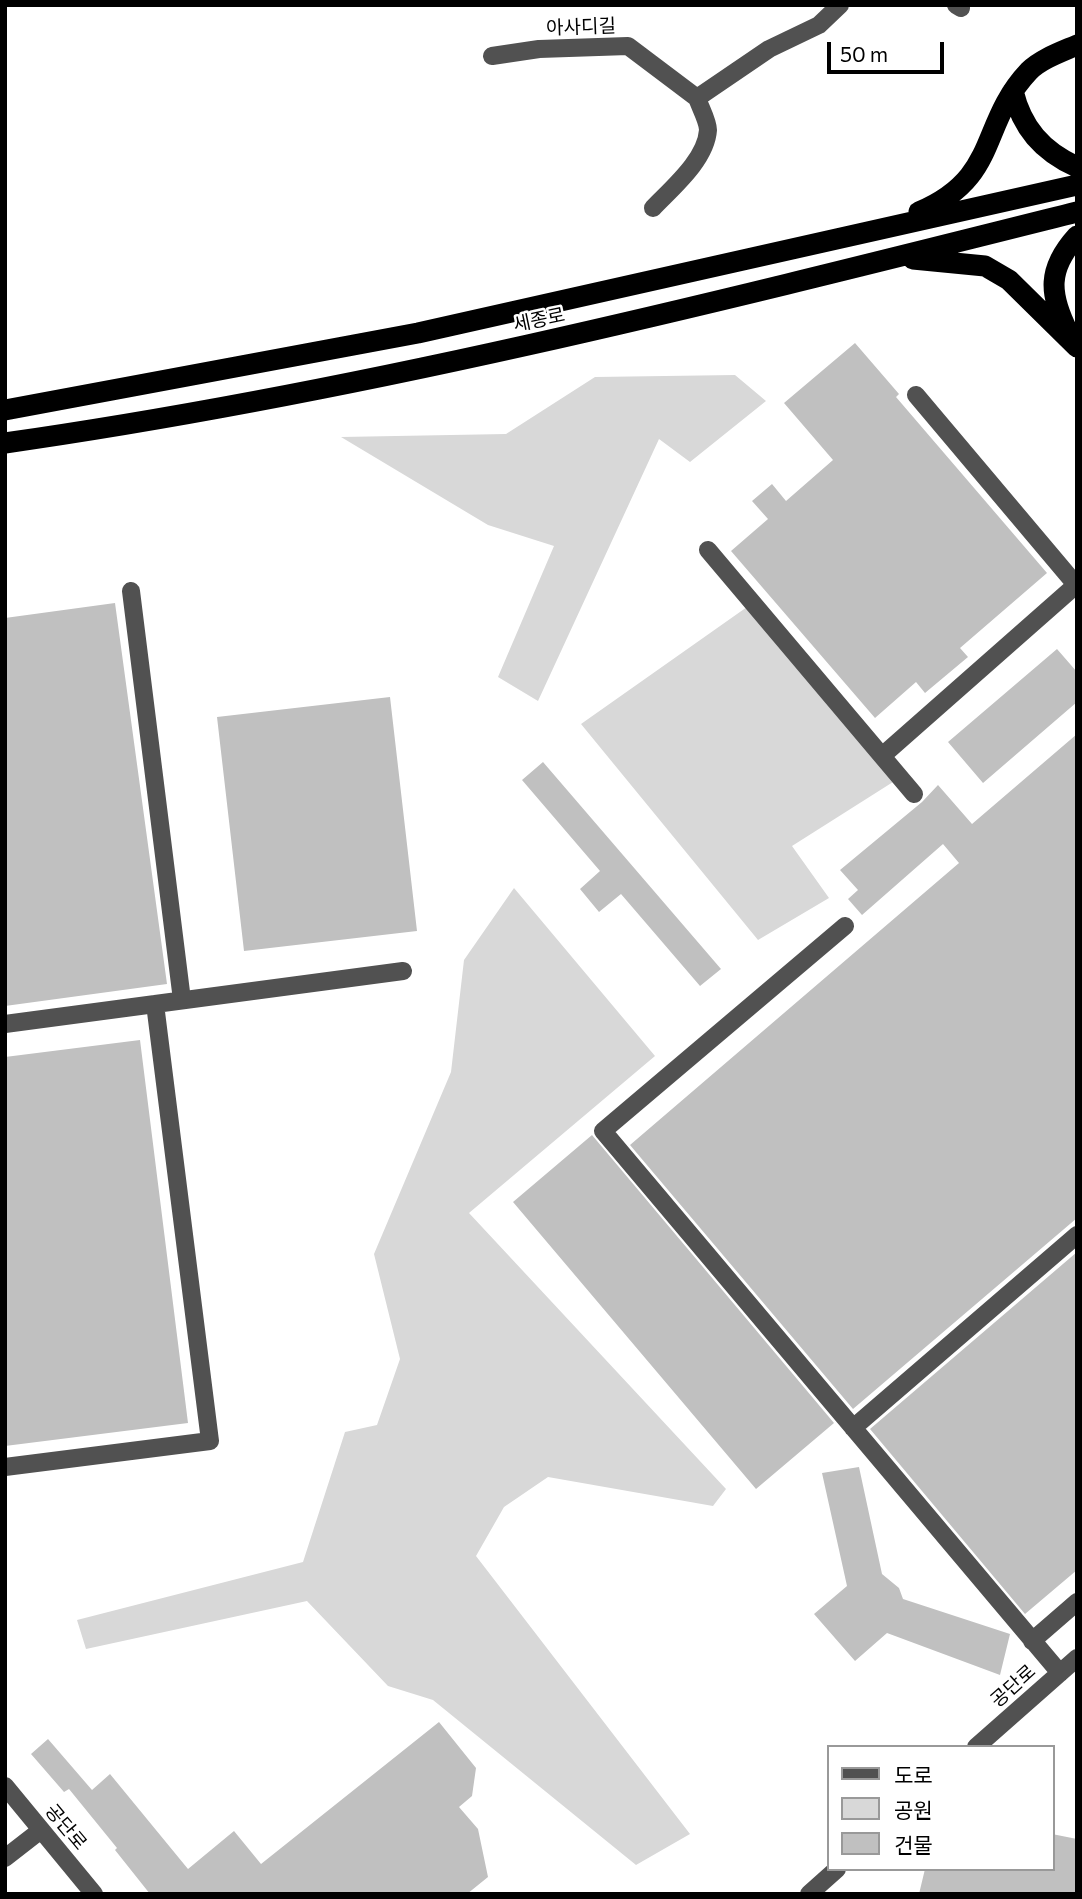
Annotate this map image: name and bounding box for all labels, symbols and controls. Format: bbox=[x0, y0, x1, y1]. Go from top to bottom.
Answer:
street label: 아사디길 bbox=[546, 14, 616, 40]
scale bar bbox=[830, 28, 947, 72]
text: 50 m bbox=[840, 41, 888, 66]
street label: 세종로 bbox=[511, 303, 567, 337]
street label: 공단로 bbox=[986, 1660, 1040, 1712]
legend bbox=[827, 1745, 1054, 1871]
text: 도로 bbox=[894, 1762, 933, 1787]
text: 공원 bbox=[894, 1797, 933, 1822]
street label: 공단로 bbox=[40, 1800, 92, 1854]
text: 건물 bbox=[894, 1832, 933, 1857]

